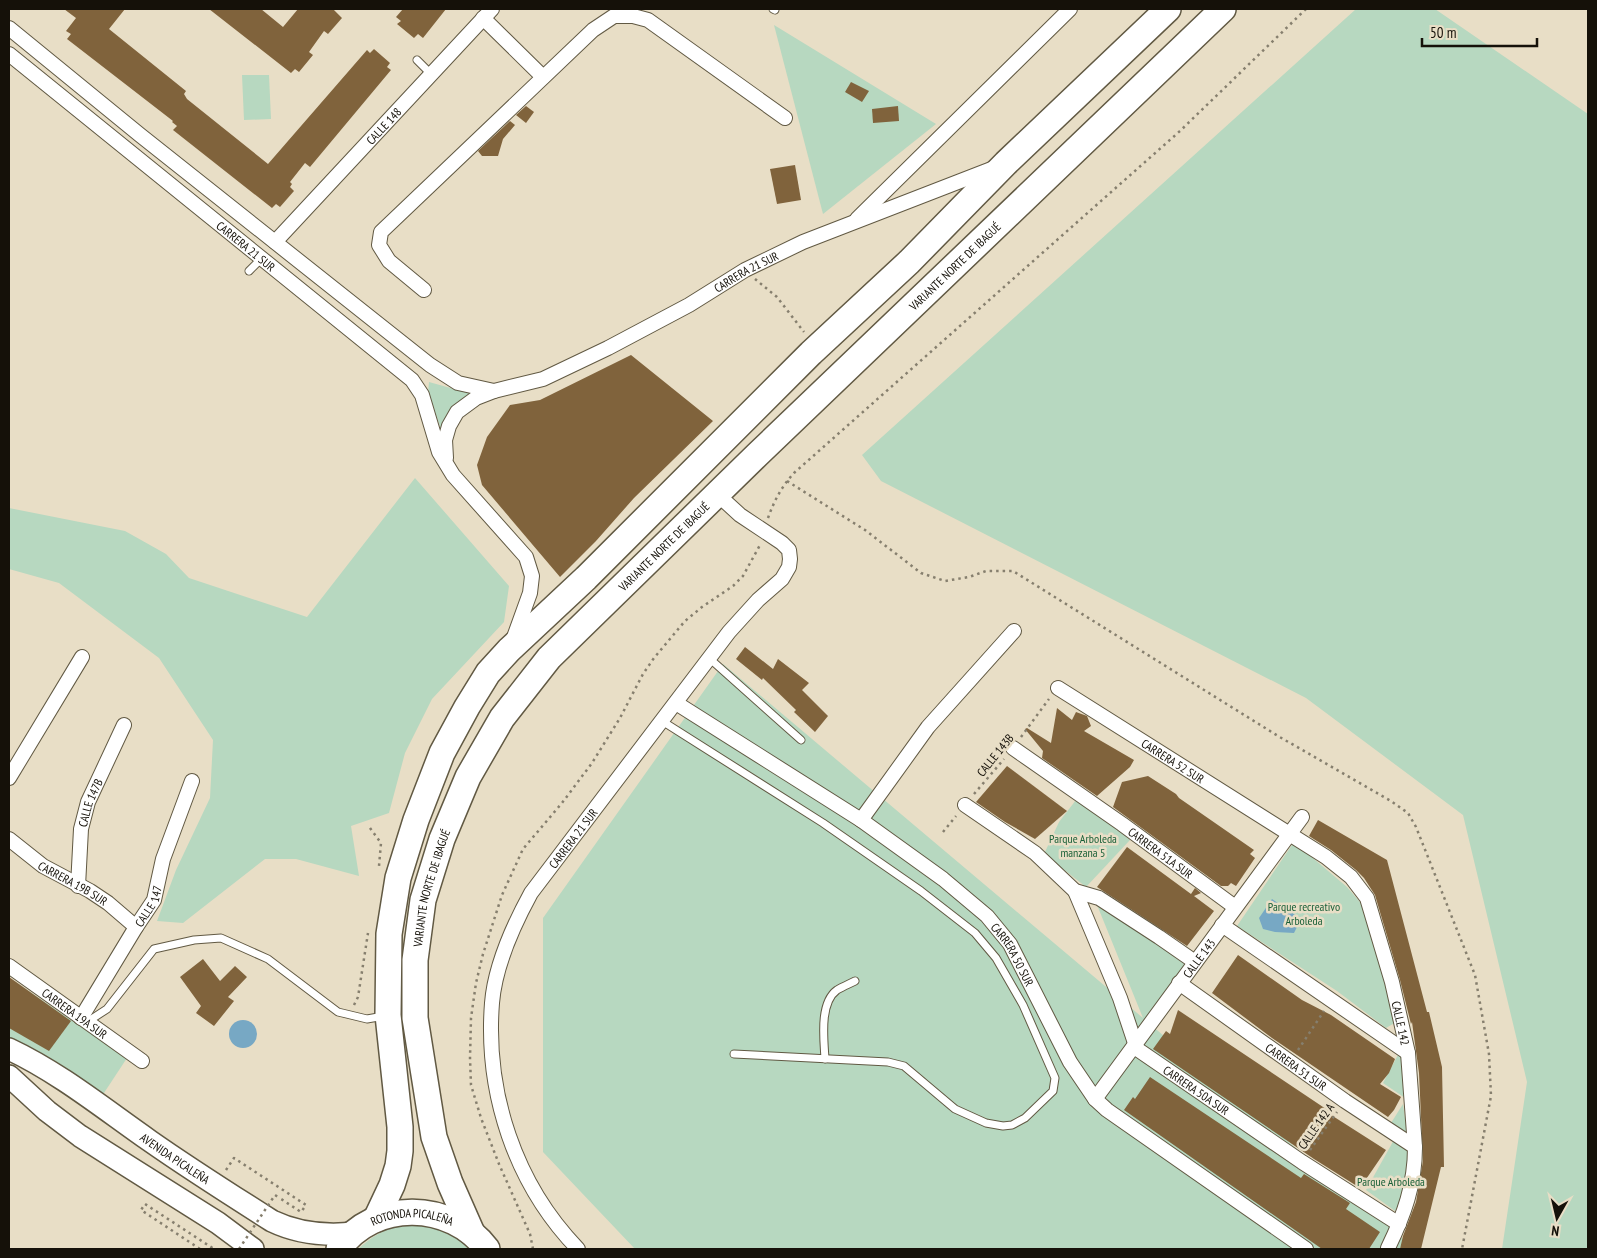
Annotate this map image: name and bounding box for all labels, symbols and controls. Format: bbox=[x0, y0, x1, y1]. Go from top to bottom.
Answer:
scale bar bbox=[1422, 15, 1537, 47]
text: 50 m bbox=[1430, 23, 1456, 42]
street label: CALLE 148 bbox=[363, 104, 404, 147]
street label: CARRERA 21 SUR bbox=[214, 218, 279, 274]
street label: VARIANTE NORTE DE IBAGUÉ bbox=[905, 219, 1004, 314]
street label: CARRERA 21 SUR bbox=[711, 248, 781, 295]
street label: VARIANTE NORTE DE IBAGUÉ bbox=[614, 498, 712, 594]
street label: CALLE 143B bbox=[973, 730, 1017, 779]
street label: CARRERA 52 SUR bbox=[1139, 735, 1207, 786]
street label: CALLE 147B bbox=[74, 776, 106, 828]
street label: CARRERA 21 SUR bbox=[545, 805, 600, 871]
street label: CARRERA 51A SUR bbox=[1125, 824, 1196, 881]
street label: VARIANTE NORTE DE IBAGUÉ bbox=[409, 827, 453, 949]
park label: Parque Arboleda manzana 5 bbox=[1049, 831, 1117, 860]
street label: CARRERA 19B SUR bbox=[35, 858, 111, 908]
street label: CALLE 147 bbox=[131, 884, 164, 929]
park label: Parque recreativo Arboleda bbox=[1268, 899, 1340, 928]
street label: CARRERA 50 SUR bbox=[988, 920, 1038, 989]
street label: CALLE 143 bbox=[1179, 935, 1218, 980]
street label: CARRERA 19A SUR bbox=[39, 985, 111, 1042]
street label: CALLE 142 bbox=[1389, 1000, 1413, 1047]
street label: CARRERA 51 SUR bbox=[1263, 1040, 1330, 1093]
street label: CARRERA 50A SUR bbox=[1161, 1062, 1233, 1118]
street label: CALLE 142 A bbox=[1295, 1100, 1337, 1152]
street label: AVENIDA PICALEÑA bbox=[138, 1129, 213, 1187]
park label: Parque Arboleda bbox=[1357, 1174, 1425, 1189]
north arrow bbox=[1532, 1193, 1582, 1243]
street label: ROTONDA PICALEÑA bbox=[368, 1205, 456, 1228]
text: N bbox=[1550, 1221, 1560, 1240]

